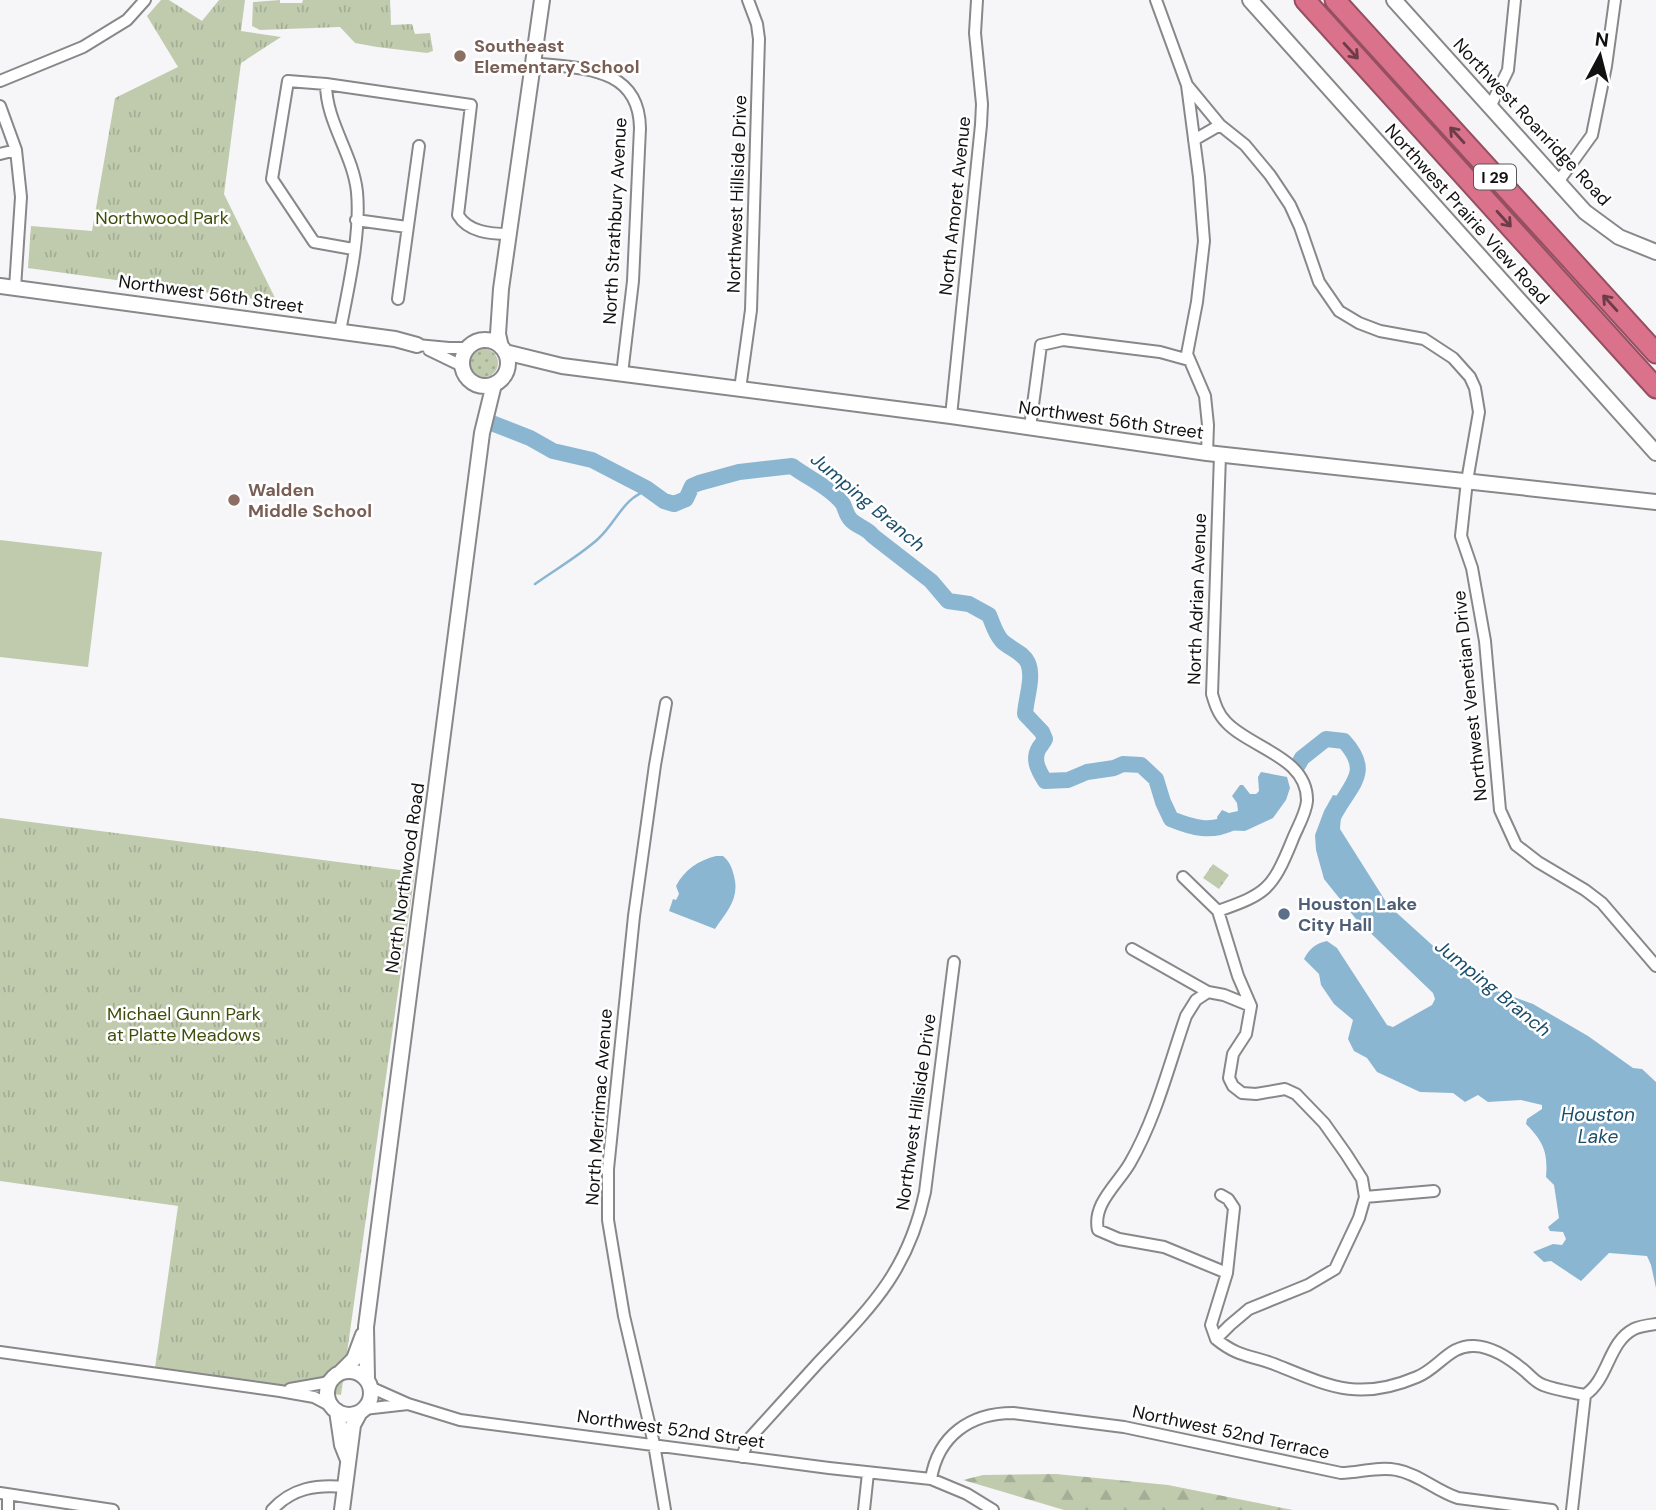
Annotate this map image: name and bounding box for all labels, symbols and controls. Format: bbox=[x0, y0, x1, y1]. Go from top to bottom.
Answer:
north arrow bbox=[1565, 21, 1635, 91]
place label: Southeast Elementary School bbox=[474, 34, 640, 79]
street label: Northwest Roanridge Road bbox=[1449, 34, 1615, 210]
one-way arrow bbox=[1343, 42, 1359, 60]
marker: Southeast Elementary School bbox=[452, 48, 468, 64]
street label: Northwest Hillside Drive bbox=[722, 95, 752, 293]
street label: North Amoret Avenue bbox=[934, 115, 976, 297]
street label: North Strathbury Avenue bbox=[598, 117, 632, 325]
street label: Northwest Prairie View Road bbox=[1379, 119, 1555, 309]
one-way arrow bbox=[1449, 126, 1465, 144]
road number: I 29 bbox=[1474, 164, 1516, 190]
park label: Northwood Park bbox=[95, 206, 229, 230]
one-way arrow bbox=[1495, 210, 1511, 228]
street label: Northwest 56th Street bbox=[117, 269, 305, 319]
one-way arrow bbox=[1602, 294, 1618, 312]
street label: Northwest 56th Street bbox=[1017, 395, 1205, 445]
water label: Jumping Branch bbox=[806, 447, 930, 557]
place label: Walden Middle School bbox=[248, 478, 372, 523]
marker: Walden Middle School bbox=[226, 492, 242, 508]
street label: North Adrian Avenue bbox=[1182, 513, 1212, 685]
street label: Northwest Venetian Drive bbox=[1447, 590, 1493, 802]
street label: North Northwood Road bbox=[380, 781, 430, 975]
place label: Houston Lake City Hall bbox=[1298, 892, 1417, 937]
marker: Houston Lake City Hall bbox=[1276, 906, 1292, 922]
water label: Jumping Branch bbox=[1430, 934, 1556, 1042]
park label: Michael Gunn Park at Platte Meadows bbox=[107, 1002, 261, 1047]
street label: North Merrimac Avenue bbox=[580, 1008, 618, 1206]
street label: Northwest Hillside Drive bbox=[890, 1012, 942, 1212]
water label: Houston Lake bbox=[1561, 1102, 1635, 1149]
street label: Northwest 52nd Terrace bbox=[1130, 1399, 1332, 1465]
street label: Northwest 52nd Street bbox=[575, 1404, 767, 1454]

